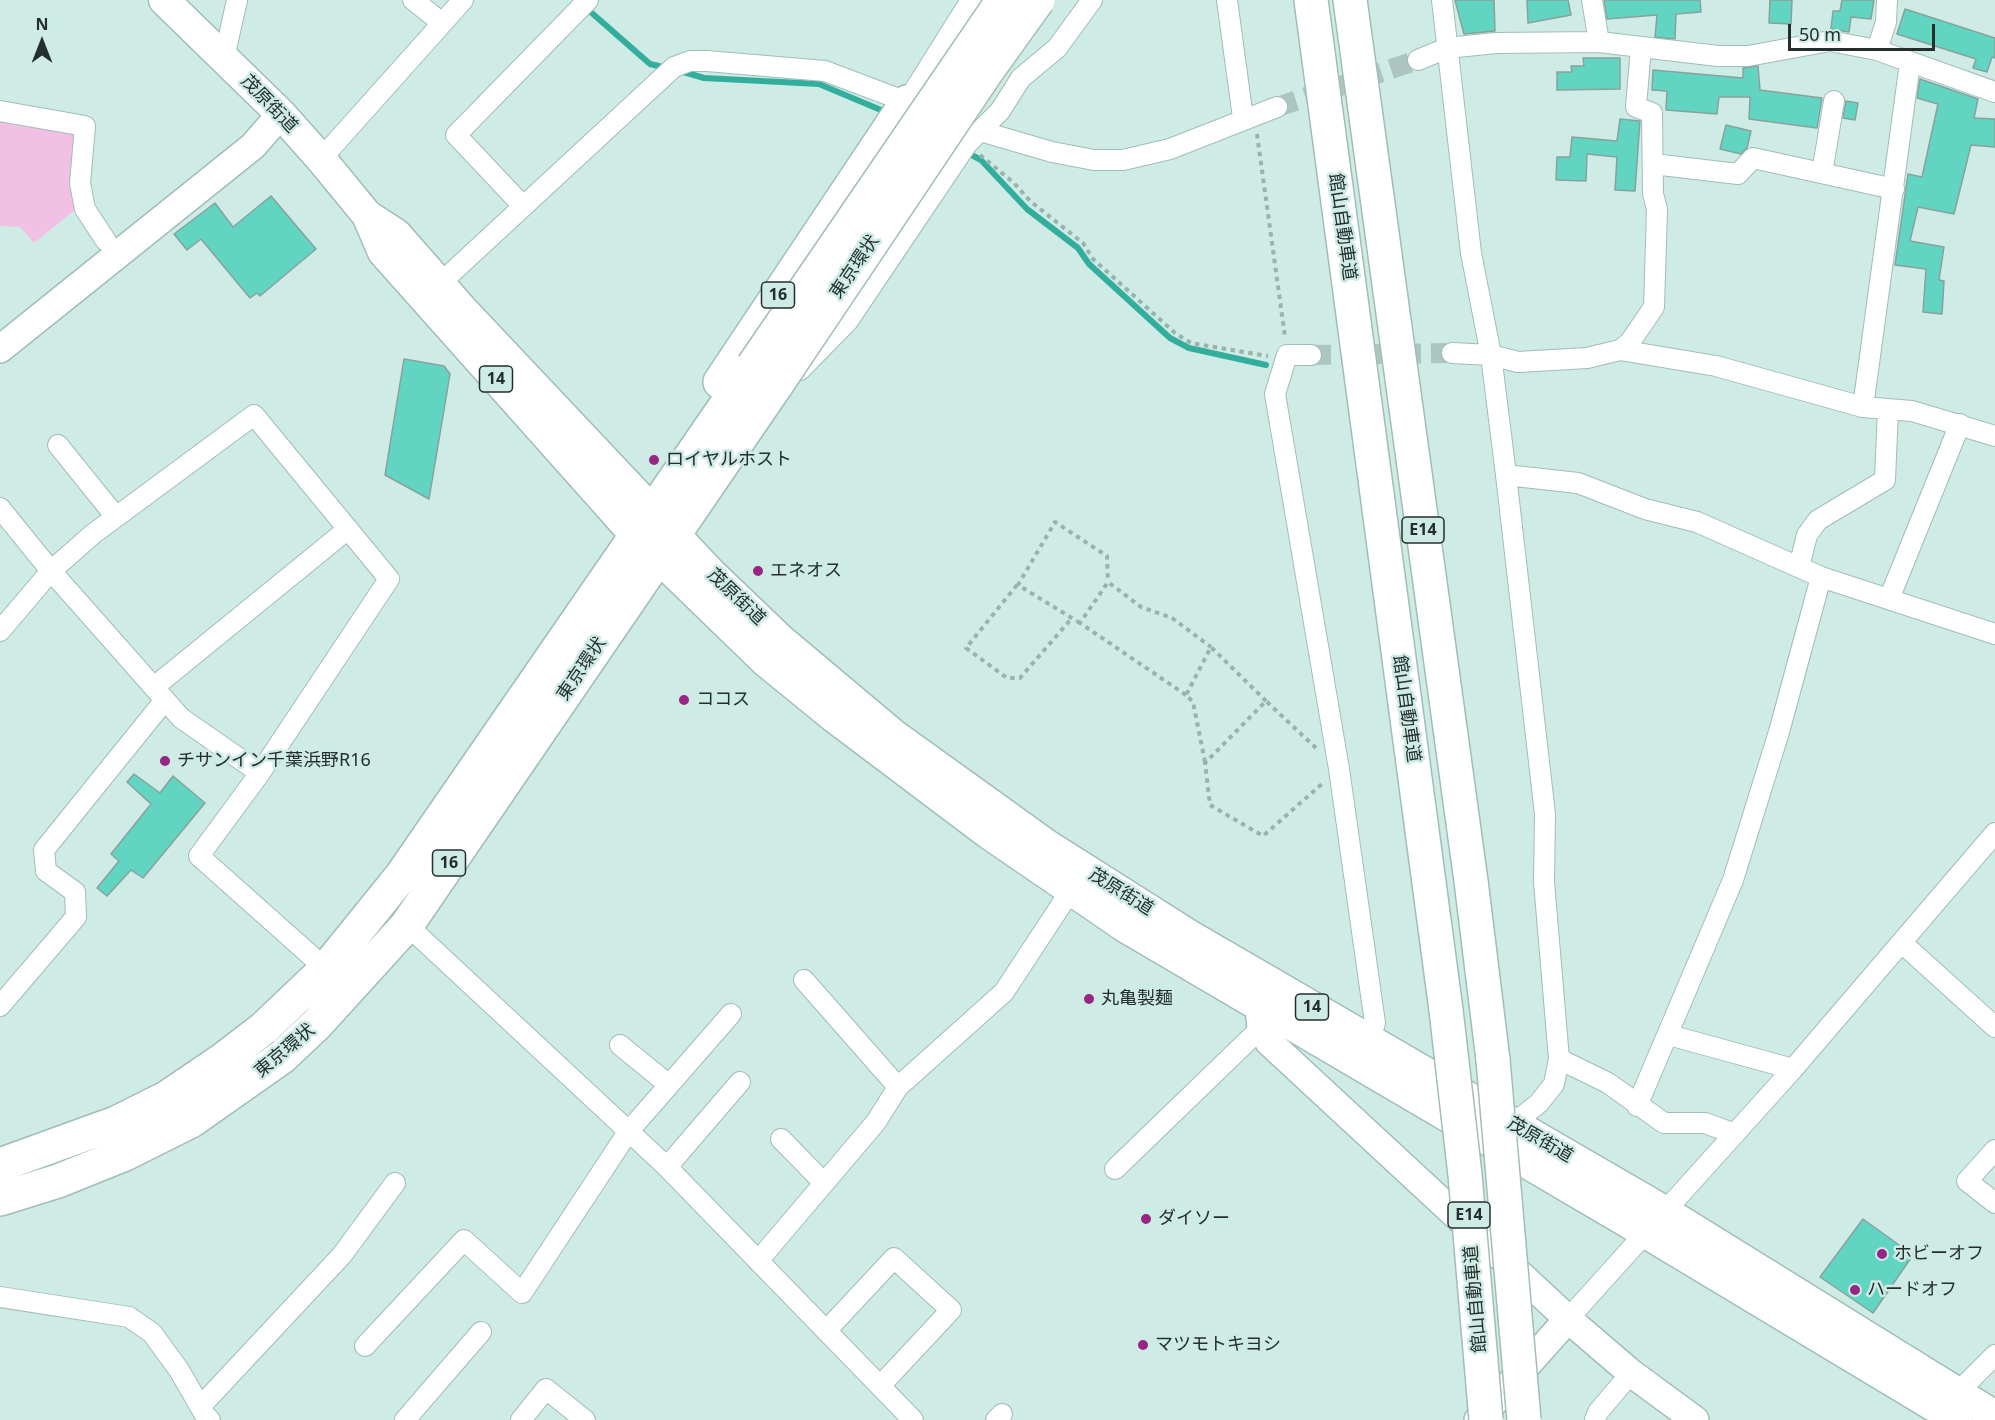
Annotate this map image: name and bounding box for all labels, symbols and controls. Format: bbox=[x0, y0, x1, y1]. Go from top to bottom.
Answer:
north arrow bbox=[12, 12, 72, 72]
scale bar bbox=[1791, 12, 1938, 50]
text: N bbox=[35, 13, 49, 35]
text: 50 m bbox=[1799, 22, 1841, 46]
street label: 茂原街道 bbox=[236, 71, 302, 137]
street label: 館山自動車道 bbox=[1324, 172, 1360, 282]
street label: 東京環状 bbox=[826, 231, 884, 303]
road number: 16 bbox=[762, 282, 794, 308]
road number: 14 bbox=[480, 366, 512, 392]
place label: ロイヤルホスト bbox=[666, 449, 792, 471]
marker: ロイヤルホスト bbox=[647, 453, 661, 467]
road number: E14 bbox=[1402, 517, 1444, 543]
place label: エネオス bbox=[770, 560, 842, 582]
street label: 茂原街道 bbox=[703, 564, 769, 630]
marker: エネオス bbox=[751, 564, 765, 578]
street label: 東京環状 bbox=[553, 633, 611, 705]
street label: 館山自動車道 bbox=[1388, 654, 1424, 764]
place label: ココス bbox=[696, 689, 750, 711]
marker: ココス bbox=[677, 693, 691, 707]
place label: チサンイン千葉浜野R16 bbox=[177, 750, 371, 772]
marker: チサンイン千葉浜野R16 bbox=[158, 754, 172, 768]
road number: 16 bbox=[432, 850, 466, 876]
street label: 茂原街道 bbox=[1085, 864, 1157, 920]
place label: 丸亀製麺 bbox=[1101, 988, 1173, 1010]
marker: 丸亀製麺 bbox=[1082, 992, 1096, 1006]
road number: 14 bbox=[1296, 994, 1328, 1020]
street label: 東京環状 bbox=[250, 1020, 320, 1082]
street label: 茂原街道 bbox=[1503, 1113, 1577, 1167]
road number: E14 bbox=[1448, 1202, 1490, 1228]
place label: ダイソー bbox=[1158, 1208, 1230, 1230]
marker: ダイソー bbox=[1139, 1212, 1153, 1226]
place label: ホビーオフ bbox=[1894, 1243, 1984, 1265]
street label: 館山自動車道 bbox=[1461, 1244, 1491, 1354]
marker: ホビーオフ bbox=[1875, 1247, 1889, 1261]
place label: ハードオフ bbox=[1867, 1279, 1957, 1301]
marker: ハードオフ bbox=[1848, 1283, 1862, 1297]
place label: マツモトキヨシ bbox=[1155, 1334, 1281, 1356]
marker: マツモトキヨシ bbox=[1136, 1338, 1150, 1352]

